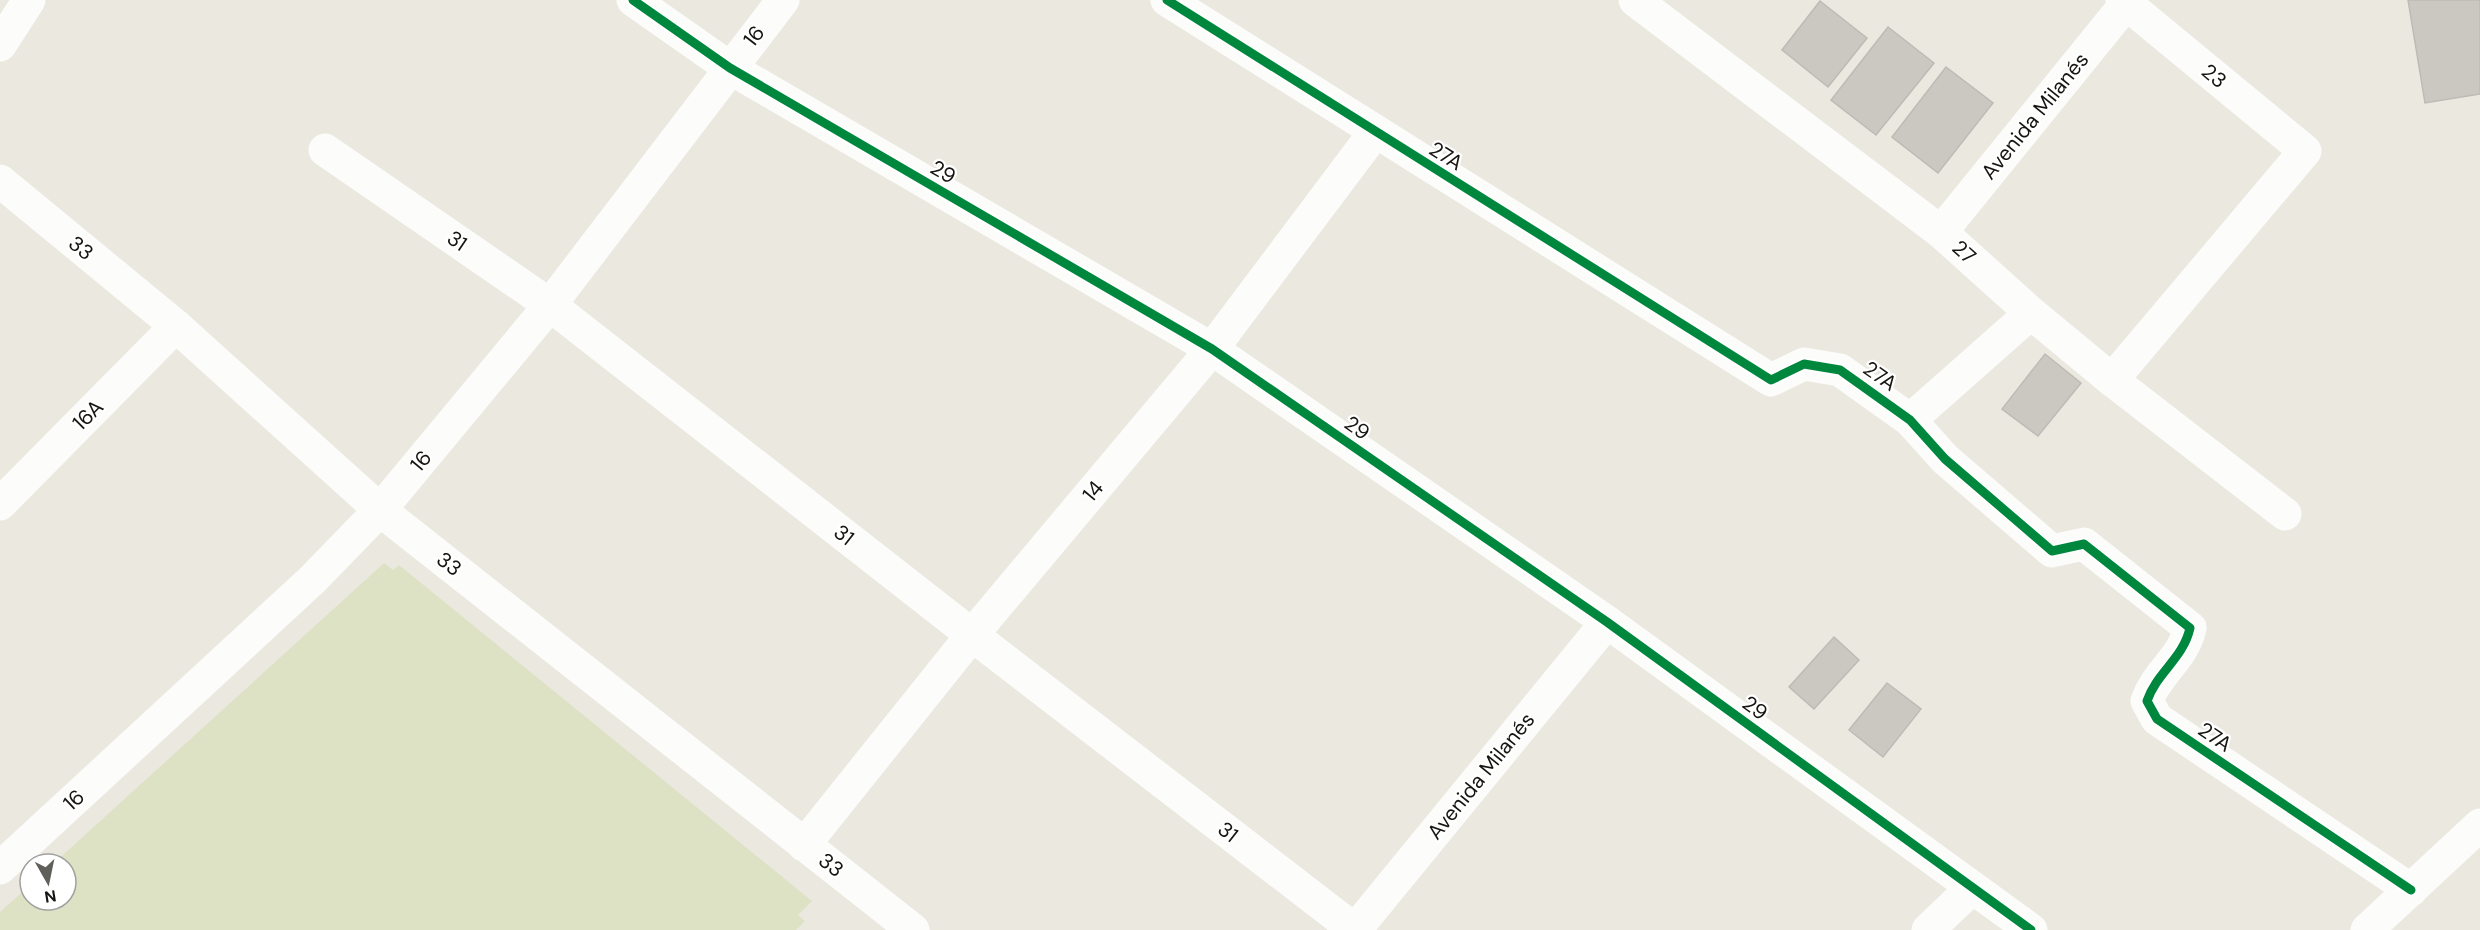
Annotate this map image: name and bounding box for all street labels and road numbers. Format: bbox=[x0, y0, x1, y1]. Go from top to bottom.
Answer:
street label: 16 bbox=[737, 20, 771, 52]
street label: Avenida Milanés bbox=[1975, 47, 2095, 185]
street label: 23 bbox=[2196, 57, 2232, 95]
street label: 27A bbox=[1424, 135, 1468, 177]
street label: 29 bbox=[925, 154, 961, 190]
street label: 31 bbox=[441, 224, 473, 258]
street label: 33 bbox=[63, 229, 99, 267]
street label: 27 bbox=[1946, 234, 1982, 270]
street label: 27A bbox=[1858, 354, 1902, 398]
street label: 16A bbox=[66, 393, 110, 437]
street label: 29 bbox=[1339, 409, 1375, 447]
street label: 16 bbox=[404, 444, 438, 478]
street label: 14 bbox=[1076, 474, 1110, 507]
street label: 31 bbox=[828, 518, 860, 552]
street label: 33 bbox=[431, 545, 467, 583]
street label: 29 bbox=[1737, 689, 1773, 727]
street label: Avenida Milanés bbox=[1421, 707, 1541, 845]
street label: 27A bbox=[2193, 716, 2237, 758]
street label: 16 bbox=[57, 783, 91, 817]
street label: 31 bbox=[1212, 815, 1244, 849]
street label: 33 bbox=[813, 846, 849, 884]

